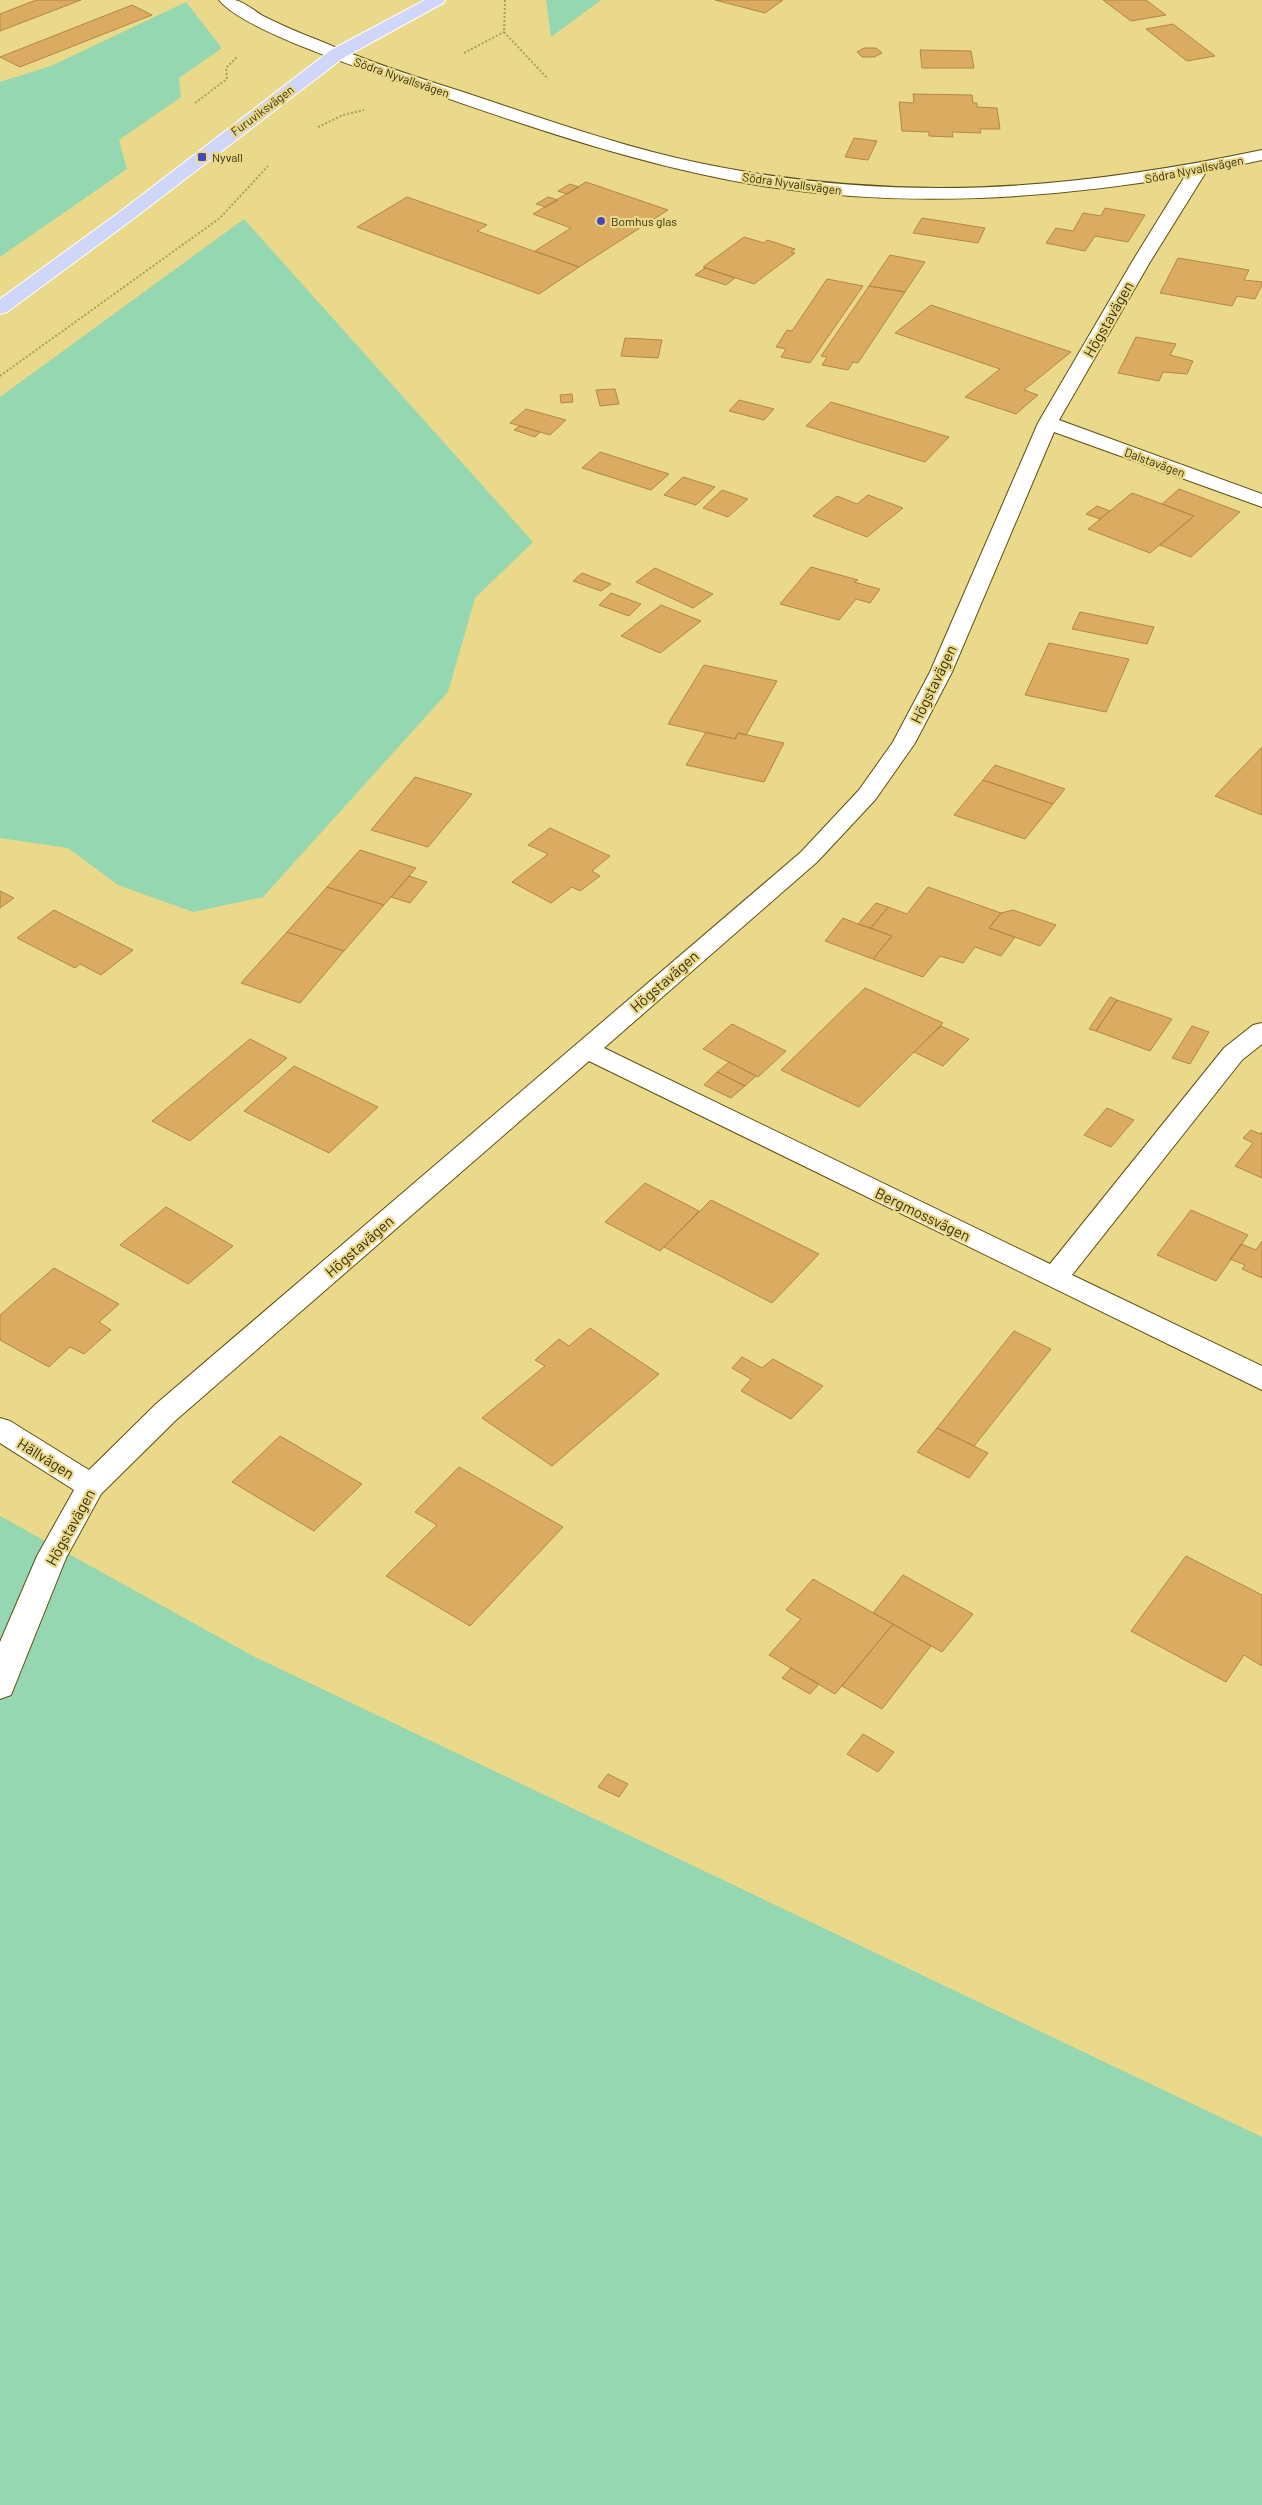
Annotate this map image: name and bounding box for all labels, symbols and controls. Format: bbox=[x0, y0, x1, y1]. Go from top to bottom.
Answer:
street label: Södra Nyvallsvägen bbox=[352, 54, 452, 100]
street label: Furuviksvägen bbox=[228, 82, 296, 138]
place label: Nyvall bbox=[212, 150, 243, 164]
marker: Nyvall bbox=[196, 151, 208, 163]
street label: Södra Nyvallsvägen bbox=[1144, 153, 1244, 185]
street label: Södra Nyvallsvägen bbox=[741, 169, 843, 197]
place label: Bomhus glas bbox=[611, 214, 677, 228]
marker: Bomhus glas bbox=[595, 215, 607, 227]
street label: Högstavägen bbox=[1079, 278, 1137, 360]
street label: Dalstavägen bbox=[1123, 445, 1187, 479]
street label: Högstavägen bbox=[906, 642, 960, 726]
street label: Högstavägen bbox=[626, 946, 702, 1016]
street label: Bergmossvägen bbox=[872, 1183, 974, 1245]
street label: Högstavägen bbox=[321, 1211, 397, 1281]
street label: Hällvägen bbox=[14, 1434, 78, 1482]
street label: Högstavägen bbox=[42, 1486, 98, 1568]

